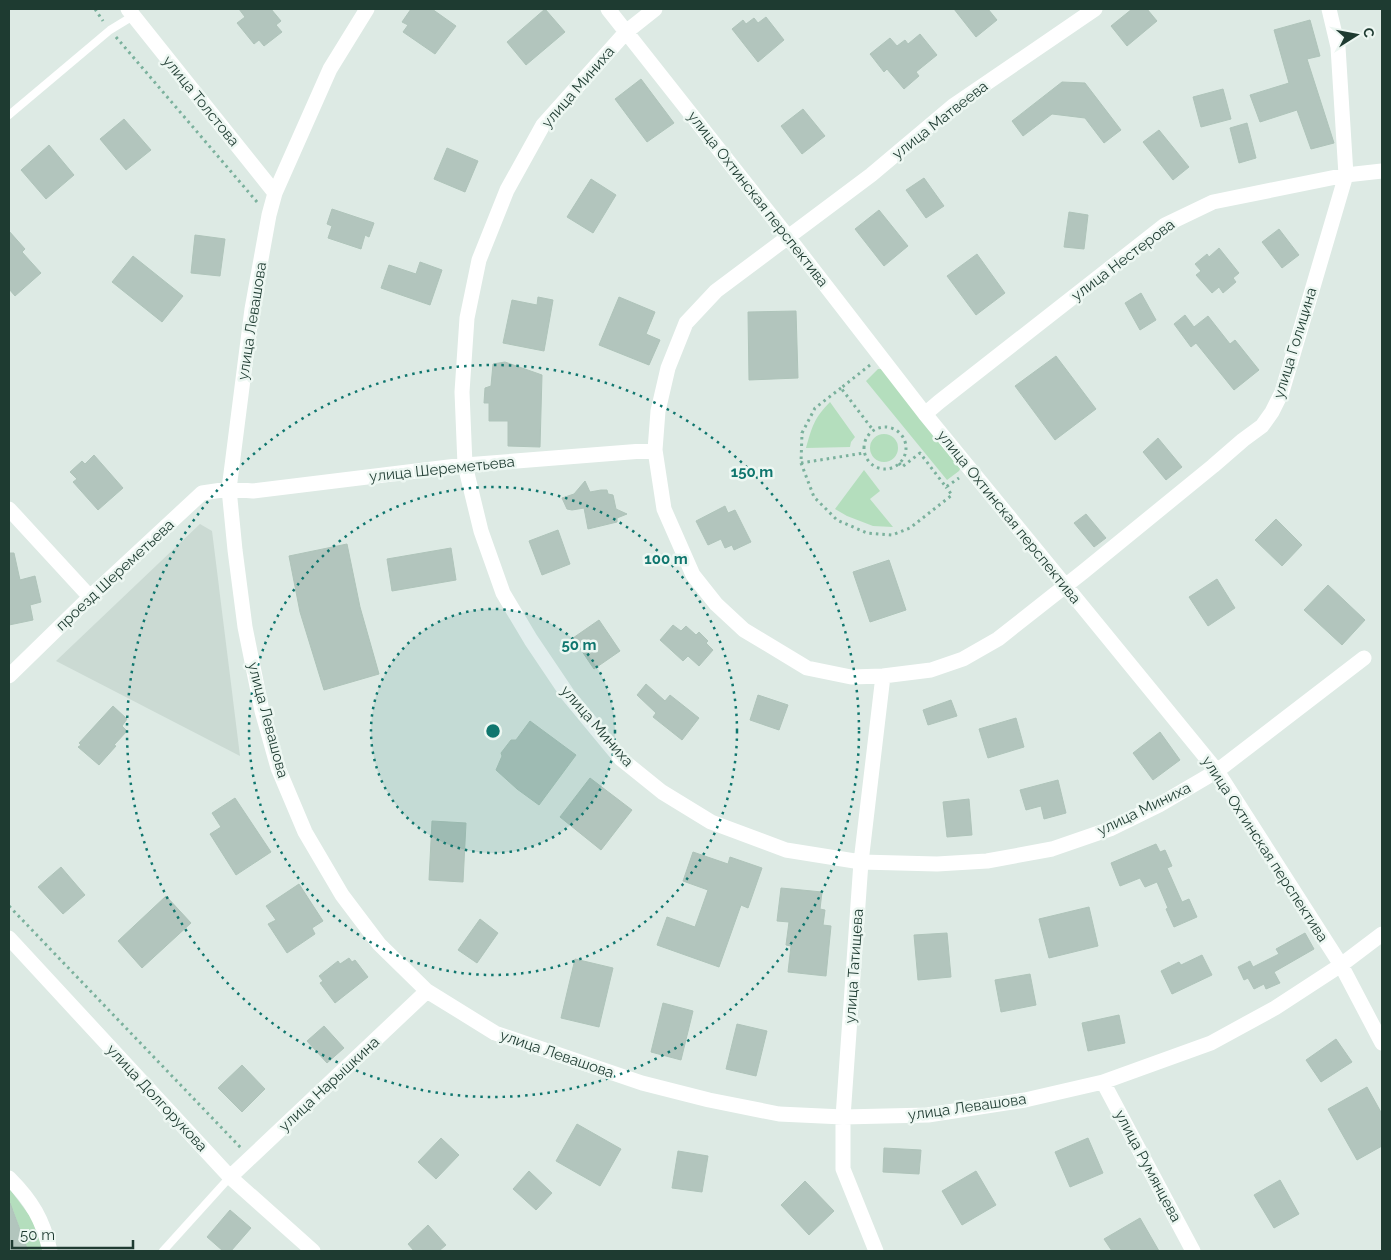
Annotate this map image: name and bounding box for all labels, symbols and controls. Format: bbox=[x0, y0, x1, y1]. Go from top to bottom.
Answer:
north arrow bbox=[1331, 10, 1381, 60]
text: С bbox=[1360, 26, 1378, 39]
street label: улица Миниха bbox=[538, 43, 618, 131]
street label: улица Толстова bbox=[159, 52, 243, 150]
street label: улица Матвеева bbox=[889, 77, 991, 163]
street label: улица Охтинская перспектива bbox=[684, 108, 832, 290]
street label: улица Нестерова bbox=[1068, 215, 1178, 305]
street label: улица Левашова bbox=[234, 261, 270, 381]
street label: улица Голицина bbox=[1270, 285, 1320, 401]
street label: улица Охтинская перспектива bbox=[933, 427, 1085, 607]
street label: улица Шереметьева bbox=[368, 452, 516, 486]
text: 150 m bbox=[731, 463, 773, 481]
street label: проезд Шереметьева bbox=[52, 516, 178, 634]
text: 100 m bbox=[644, 550, 688, 568]
text: 50 m bbox=[561, 636, 597, 654]
street label: улица Левашова bbox=[244, 660, 292, 780]
street label: улица Миниха bbox=[557, 682, 637, 770]
centre of rings bbox=[484, 722, 502, 740]
street label: улица Охтинская перспектива bbox=[1198, 753, 1332, 945]
street label: улица Миниха bbox=[1094, 779, 1194, 839]
street label: улица Татищева bbox=[841, 908, 867, 1024]
street label: улица Левашова bbox=[498, 1026, 616, 1082]
street label: улица Нарышкина bbox=[275, 1033, 383, 1135]
street label: улица Долгорукова bbox=[103, 1041, 211, 1155]
street label: улица Левашова bbox=[907, 1090, 1027, 1124]
street label: улица Румянцева bbox=[1111, 1107, 1185, 1225]
scale bar bbox=[12, 1218, 134, 1250]
text: 50 m bbox=[20, 1226, 55, 1244]

